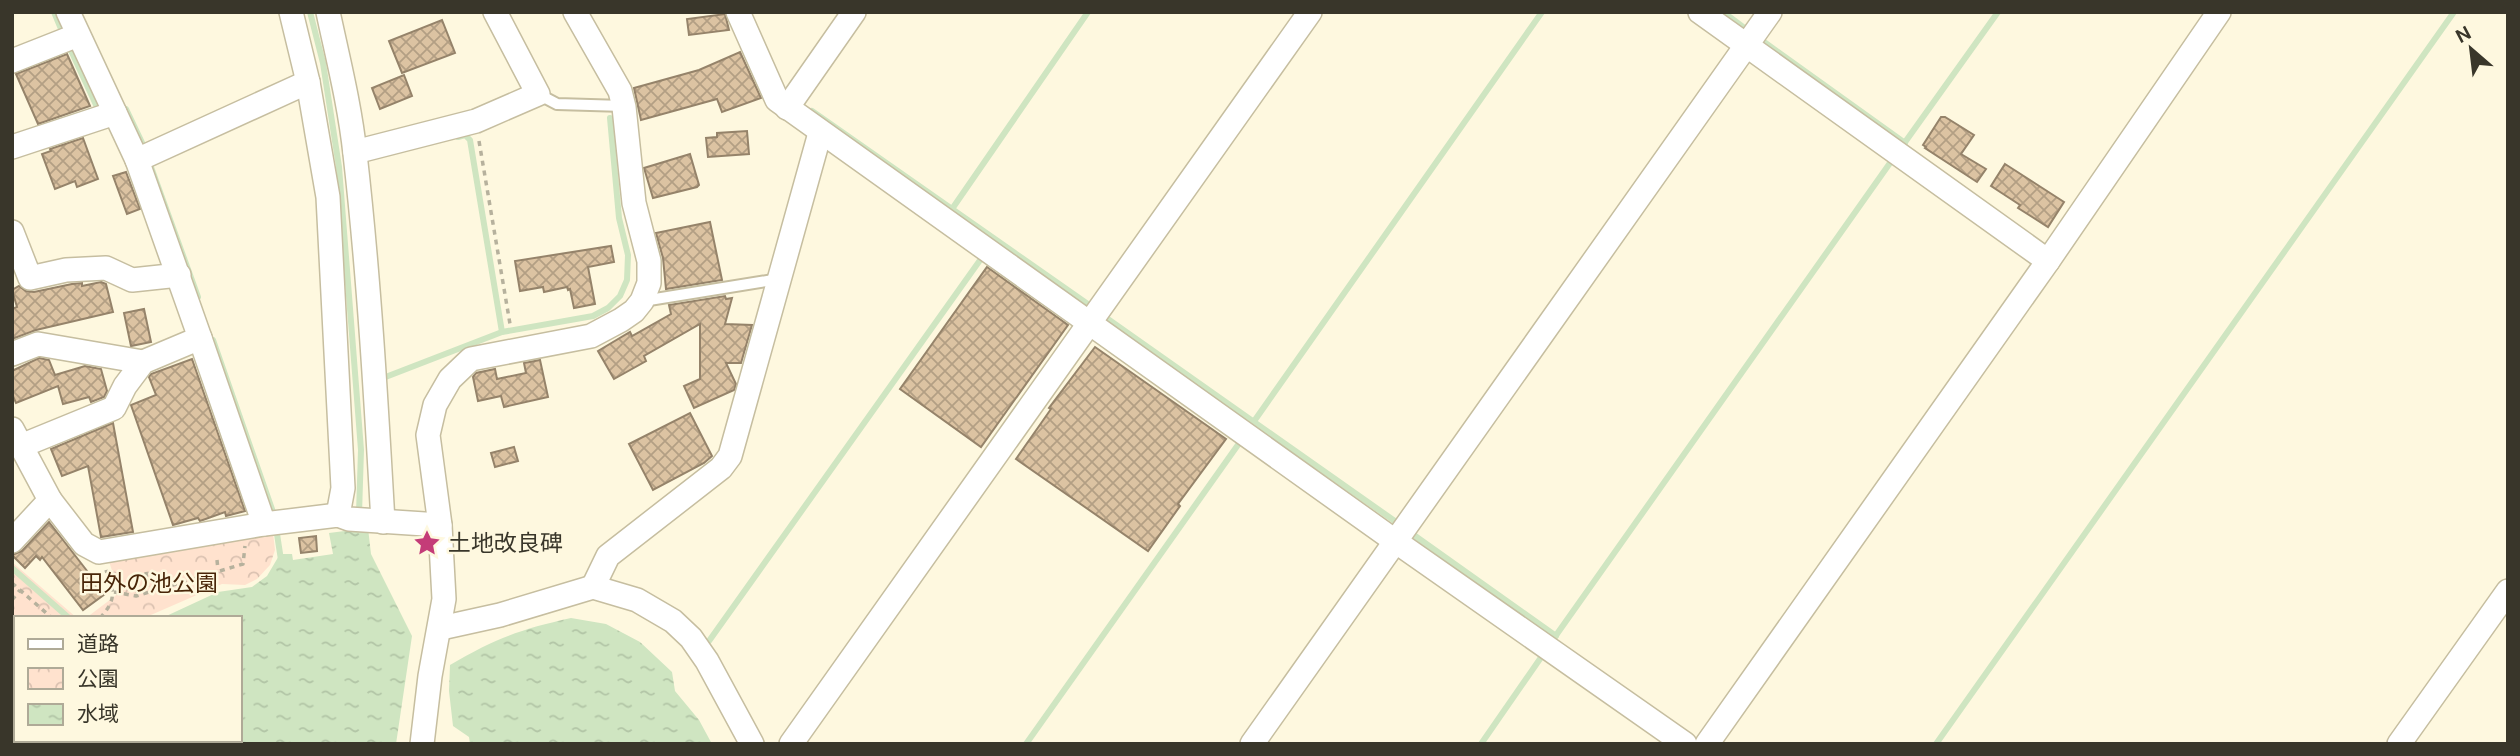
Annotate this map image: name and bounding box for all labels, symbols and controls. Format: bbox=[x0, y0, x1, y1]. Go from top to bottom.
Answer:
north arrow bbox=[2436, 14, 2506, 84]
text: N bbox=[2451, 20, 2475, 49]
place icon: 土地改良碑 bbox=[412, 528, 442, 558]
place label: 土地改良碑 bbox=[448, 528, 563, 558]
park label: 田外の池公園 bbox=[80, 568, 218, 598]
legend bbox=[14, 616, 242, 742]
text: 道路 bbox=[77, 630, 119, 658]
text: 公園 bbox=[77, 665, 119, 693]
text: 水域 bbox=[77, 700, 119, 728]

